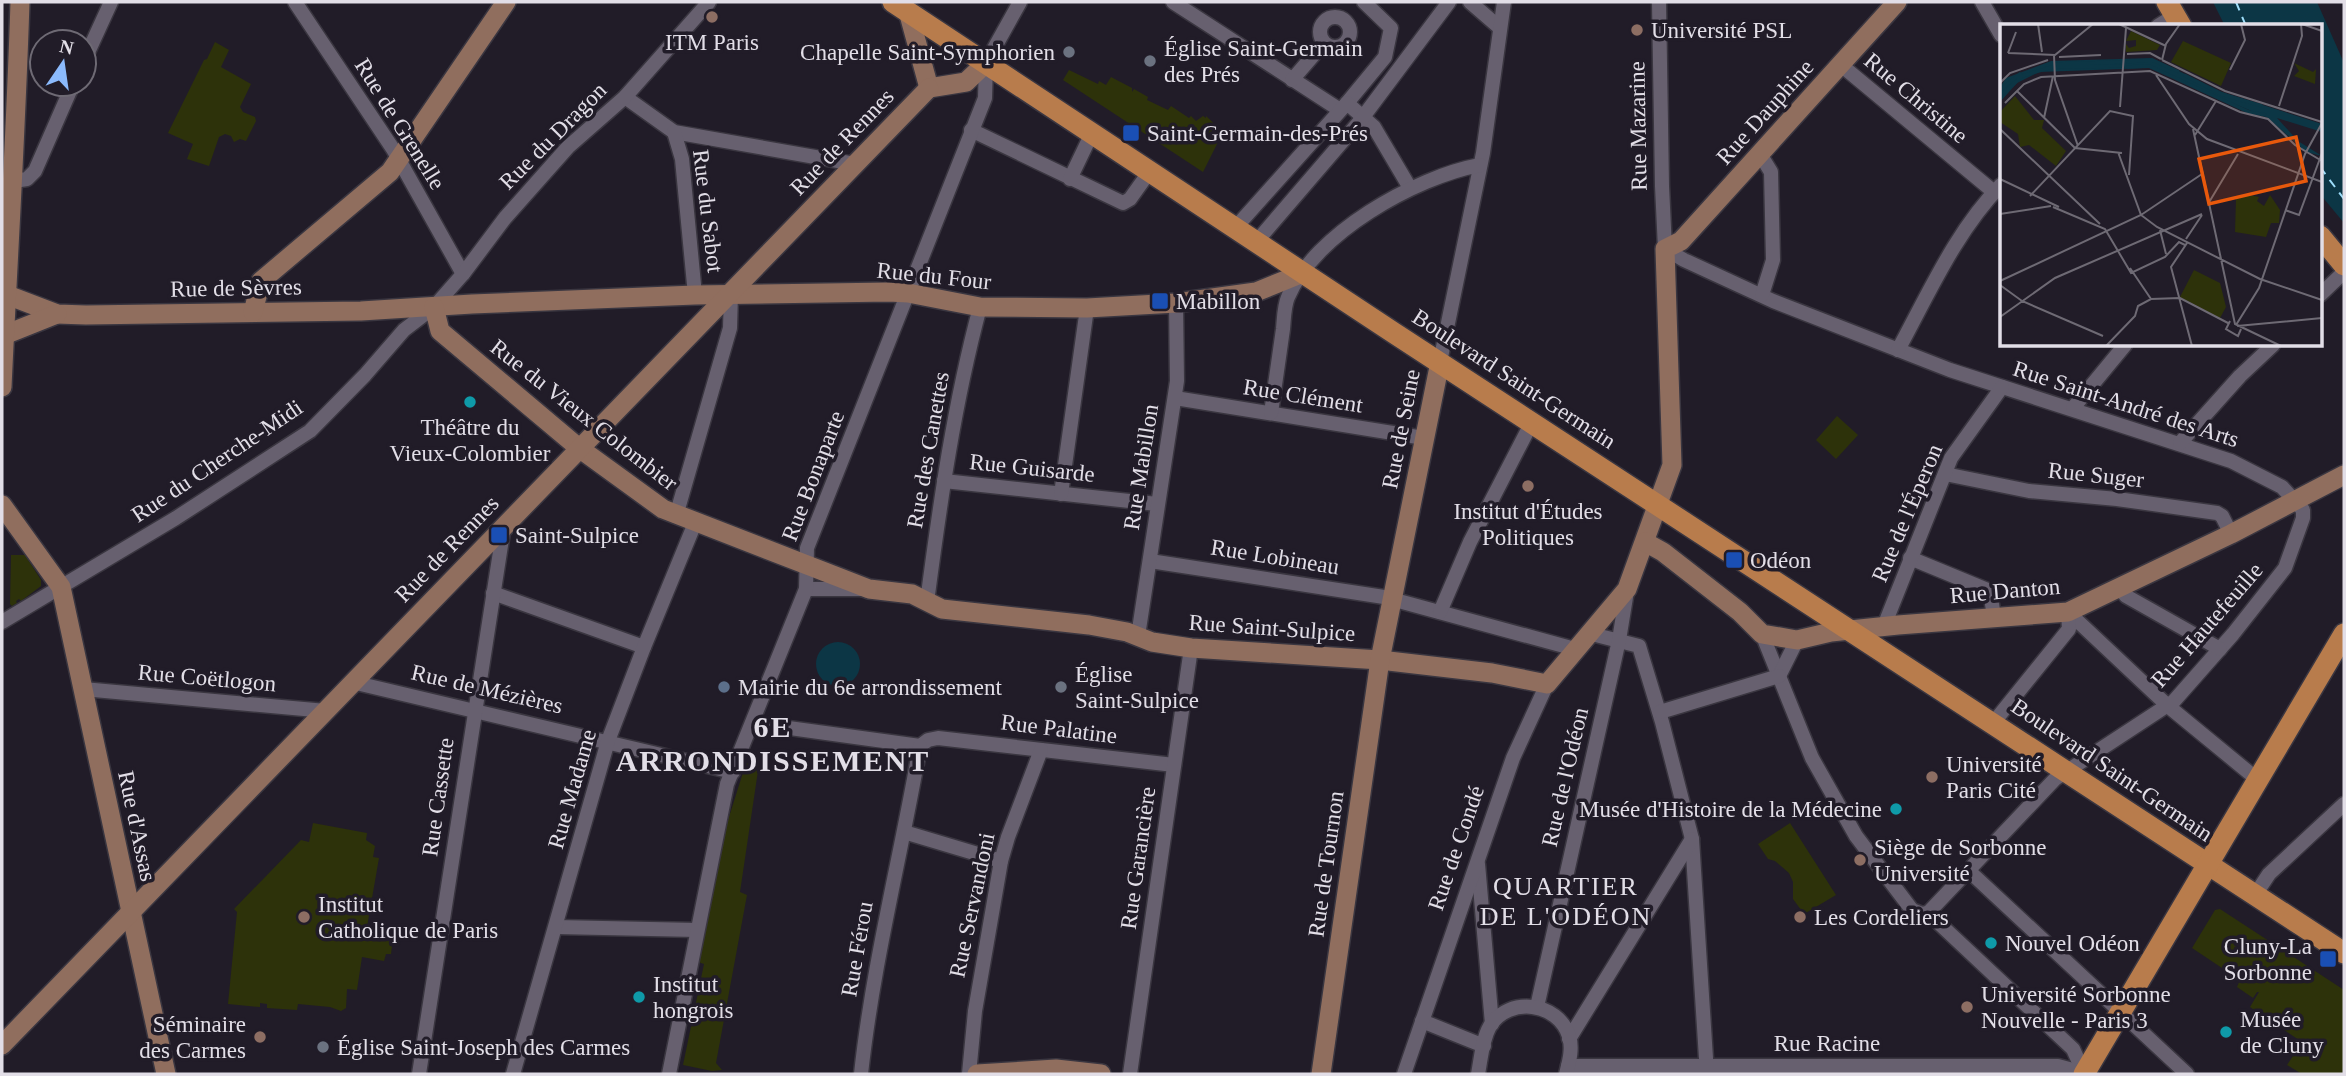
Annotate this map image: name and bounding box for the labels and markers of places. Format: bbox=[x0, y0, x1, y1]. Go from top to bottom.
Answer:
marker: ITM Paris bbox=[704, 9, 720, 25]
place label: Université PSL bbox=[1651, 18, 1792, 43]
marker: Université PSL bbox=[1629, 22, 1645, 38]
place label: ITM Paris bbox=[665, 30, 759, 55]
place label: Église Saint-Germain des Prés bbox=[1164, 36, 1363, 87]
place label: Chapelle Saint-Symphorien bbox=[800, 40, 1055, 65]
marker: Chapelle Saint-Symphorien bbox=[1061, 44, 1077, 60]
marker: Église Saint-Germain des Prés bbox=[1142, 53, 1158, 69]
place label: Saint-Germain-des-Prés bbox=[1147, 121, 1368, 146]
marker: Saint-Germain-des-Prés bbox=[1121, 123, 1141, 143]
place label: Mabillon bbox=[1176, 289, 1261, 314]
marker: Mabillon bbox=[1150, 291, 1170, 311]
marker: Théâtre du Vieux-Colombier bbox=[462, 394, 478, 410]
place label: Théâtre du Vieux-Colombier bbox=[390, 415, 551, 466]
marker: Institut d'Études Politiques bbox=[1520, 478, 1536, 494]
place label: Institut d'Études Politiques bbox=[1453, 499, 1603, 550]
place label: Saint-Sulpice bbox=[515, 523, 639, 548]
marker: Saint-Sulpice bbox=[489, 525, 509, 545]
place label: Odéon bbox=[1750, 548, 1812, 573]
marker: Odéon bbox=[1724, 550, 1744, 570]
place label: Église Saint-Sulpice bbox=[1075, 662, 1199, 713]
place label: Mairie du 6e arrondissement bbox=[738, 675, 1002, 700]
marker: Mairie du 6e arrondissement bbox=[716, 679, 732, 695]
marker: Église Saint-Sulpice bbox=[1053, 679, 1069, 695]
place label: Université Paris Cité bbox=[1946, 752, 2042, 803]
marker: Université Paris Cité bbox=[1924, 769, 1940, 785]
place label: Musée d'Histoire de la Médecine bbox=[1579, 797, 1882, 822]
marker: Musée d'Histoire de la Médecine bbox=[1888, 801, 1904, 817]
place label: Siège de Sorbonne Université bbox=[1874, 835, 2046, 886]
marker: Siège de Sorbonne Université bbox=[1852, 852, 1868, 868]
place label: Institut Catholique de Paris bbox=[318, 892, 498, 943]
place label: Les Cordeliers bbox=[1814, 905, 1949, 930]
marker: Institut Catholique de Paris bbox=[296, 909, 312, 925]
marker: Les Cordeliers bbox=[1792, 909, 1808, 925]
place label: Nouvel Odéon bbox=[2005, 931, 2140, 956]
place label: Cluny-La Sorbonne bbox=[2224, 934, 2312, 985]
marker: Nouvel Odéon bbox=[1983, 935, 1999, 951]
marker: Cluny-La Sorbonne bbox=[2318, 949, 2338, 969]
place label: Institut hongrois bbox=[653, 972, 734, 1023]
place label: Université Sorbonne Nouvelle - Paris 3 bbox=[1981, 982, 2171, 1033]
marker: Institut hongrois bbox=[631, 989, 647, 1005]
marker: Université Sorbonne Nouvelle - Paris 3 bbox=[1959, 999, 1975, 1015]
place label: Musée de Cluny bbox=[2240, 1007, 2324, 1058]
place label: Séminaire des Carmes bbox=[139, 1012, 246, 1063]
marker: Musée de Cluny bbox=[2218, 1024, 2234, 1040]
marker: Séminaire des Carmes bbox=[252, 1029, 268, 1045]
place label: Église Saint-Joseph des Carmes bbox=[337, 1035, 630, 1060]
marker: Église Saint-Joseph des Carmes bbox=[315, 1039, 331, 1055]

